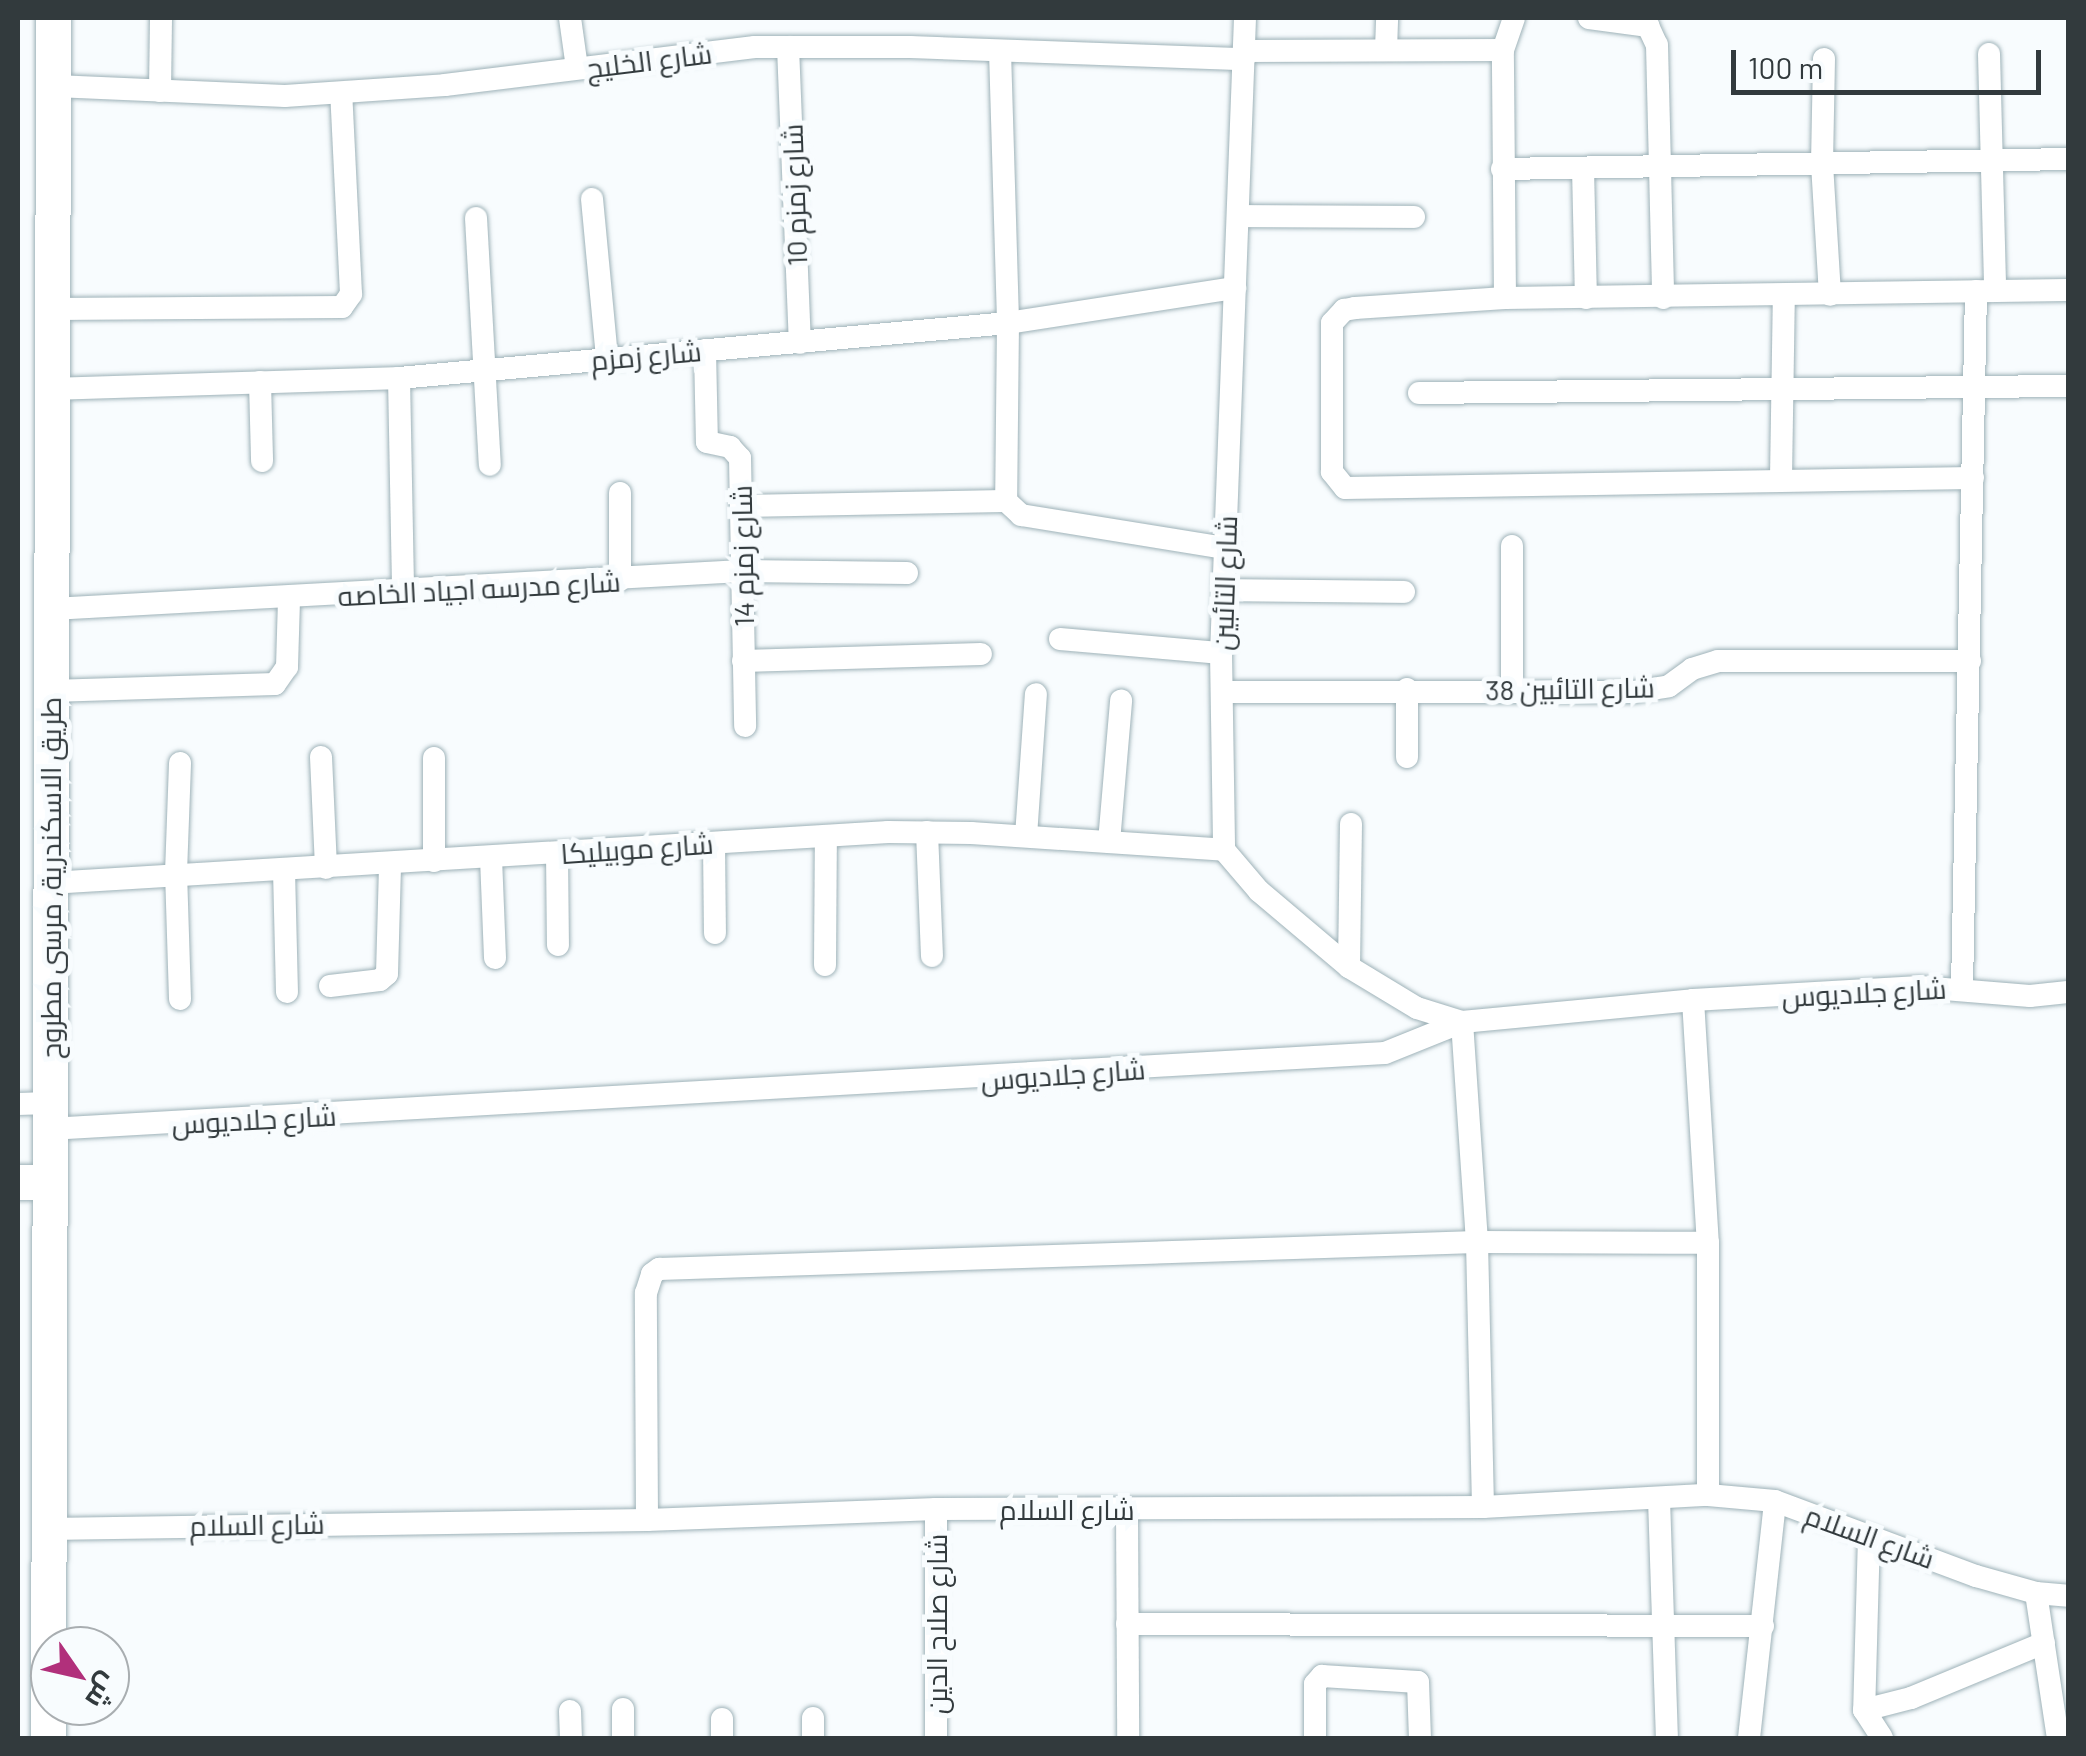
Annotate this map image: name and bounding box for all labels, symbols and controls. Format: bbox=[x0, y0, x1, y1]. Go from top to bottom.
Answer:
scale bar bbox=[1736, 30, 2046, 92]
street label: شارع الخليج bbox=[584, 36, 714, 84]
text: 100 m bbox=[1748, 49, 1823, 85]
street label: شارع زمزم 10 bbox=[775, 123, 813, 267]
street label: شارع زمزم bbox=[589, 333, 703, 377]
street label: شارع زمزم 14 bbox=[724, 485, 760, 627]
street label: شارع التائبين bbox=[1205, 515, 1243, 651]
street label: شارع مدرسه اجياد الخاصه bbox=[337, 564, 621, 612]
street label: شارع التائبين 38 bbox=[1485, 670, 1655, 706]
street label: طريق الاسكندرية, مرسى مطروح bbox=[33, 697, 67, 1059]
street label: شارع موبيليكا bbox=[559, 826, 715, 870]
street label: شارع جلاديوس bbox=[1781, 971, 1947, 1013]
street label: شارع جلاديوس bbox=[979, 1051, 1147, 1097]
street label: شارع جلاديوس bbox=[171, 1098, 337, 1140]
street label: شارع السلام bbox=[999, 1492, 1135, 1526]
street label: شارع السلام bbox=[1801, 1497, 1939, 1575]
street label: شارع السلام bbox=[189, 1506, 325, 1542]
street label: شارع صلاح الدين bbox=[919, 1534, 953, 1714]
north arrow bbox=[30, 1626, 130, 1726]
text: ش bbox=[79, 1667, 127, 1716]

